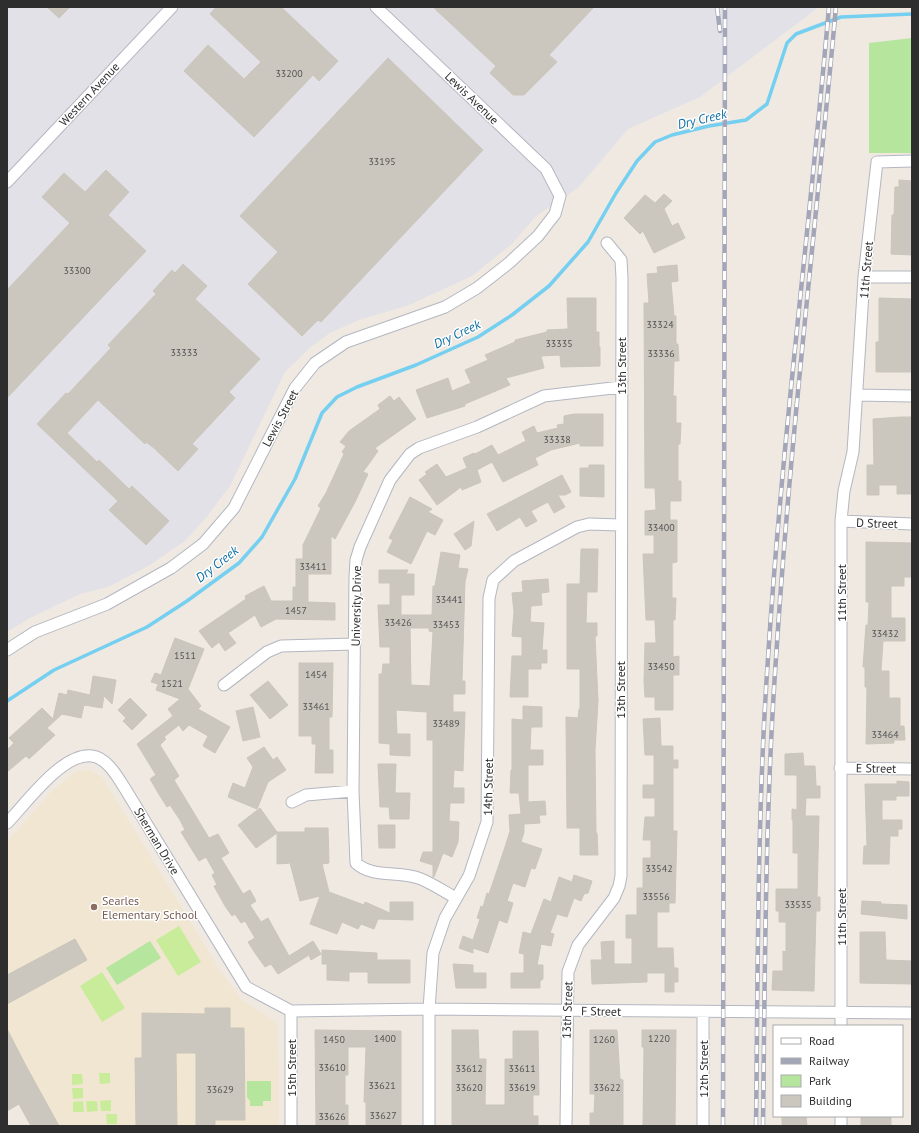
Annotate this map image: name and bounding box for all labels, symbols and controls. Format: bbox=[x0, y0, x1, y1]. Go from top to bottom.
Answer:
street label: Western Avenue bbox=[56, 59, 122, 129]
house number: 33200 bbox=[275, 67, 303, 80]
street label: Lewis Avenue bbox=[442, 69, 502, 127]
water label: Dry Creek bbox=[676, 105, 729, 133]
house number: 33195 bbox=[368, 155, 396, 168]
street label: 11th Street bbox=[856, 241, 876, 299]
house number: 33300 bbox=[63, 264, 91, 277]
water label: Dry Creek bbox=[431, 315, 484, 352]
house number: 33324 bbox=[646, 318, 674, 331]
house number: 33335 bbox=[545, 337, 573, 350]
street label: 13th Street bbox=[614, 337, 629, 395]
house number: 33333 bbox=[170, 346, 198, 359]
house number: 33336 bbox=[647, 347, 675, 360]
street label: Lewis Street bbox=[259, 387, 301, 449]
house number: 33338 bbox=[543, 433, 571, 446]
street label: D Street bbox=[856, 515, 898, 531]
house number: 33400 bbox=[647, 521, 675, 534]
water label: Dry Creek bbox=[192, 541, 243, 586]
house number: 33411 bbox=[299, 560, 327, 573]
street label: 11th Street bbox=[834, 564, 849, 622]
street label: University Drive bbox=[348, 565, 364, 647]
house number: 33441 bbox=[435, 593, 463, 606]
house number: 1457 bbox=[285, 604, 307, 617]
house number: 33426 bbox=[384, 616, 412, 629]
house number: 33453 bbox=[432, 618, 460, 631]
house number: 33432 bbox=[871, 627, 899, 640]
house number: 1511 bbox=[174, 649, 196, 662]
house number: 33450 bbox=[647, 660, 675, 673]
street label: 13th Street bbox=[613, 661, 628, 719]
house number: 1454 bbox=[305, 668, 327, 681]
house number: 1521 bbox=[161, 677, 183, 690]
house number: 33461 bbox=[302, 700, 330, 713]
house number: 33489 bbox=[432, 717, 460, 730]
house number: 33464 bbox=[871, 728, 899, 741]
street label: 14th Street bbox=[480, 758, 496, 816]
street label: E Street bbox=[856, 760, 896, 776]
street label: Sherman Drive bbox=[131, 805, 183, 877]
house number: 33542 bbox=[645, 862, 673, 875]
street label: 11th Street bbox=[834, 888, 849, 946]
house number: 33556 bbox=[642, 890, 670, 903]
place label: Searles Elementary School bbox=[102, 893, 198, 922]
house number: 33535 bbox=[784, 898, 812, 911]
marker: Searles Elementary School bbox=[89, 902, 99, 912]
street label: 13th Street bbox=[558, 981, 576, 1039]
street label: F Street bbox=[581, 1003, 621, 1019]
legend bbox=[773, 1025, 903, 1117]
house number: 1400 bbox=[374, 1032, 396, 1045]
house number: 1220 bbox=[648, 1032, 670, 1045]
house number: 1450 bbox=[323, 1033, 345, 1046]
house number: 1260 bbox=[593, 1033, 615, 1046]
text: Road bbox=[809, 1033, 834, 1048]
street label: 15th Street bbox=[284, 1039, 299, 1097]
street label: 12th Street bbox=[696, 1040, 711, 1098]
text: Railway bbox=[809, 1053, 849, 1068]
house number: 33610 bbox=[318, 1061, 346, 1074]
house number: 33612 bbox=[455, 1062, 483, 1075]
house number: 33611 bbox=[508, 1062, 536, 1075]
text: Park bbox=[809, 1073, 831, 1088]
house number: 33621 bbox=[368, 1079, 396, 1092]
house number: 33620 bbox=[455, 1081, 483, 1094]
house number: 33619 bbox=[508, 1081, 536, 1094]
house number: 33622 bbox=[593, 1081, 621, 1094]
house number: 33629 bbox=[206, 1083, 234, 1096]
text: Building bbox=[809, 1093, 852, 1108]
house number: 33627 bbox=[369, 1109, 397, 1122]
house number: 33626 bbox=[318, 1110, 346, 1123]

